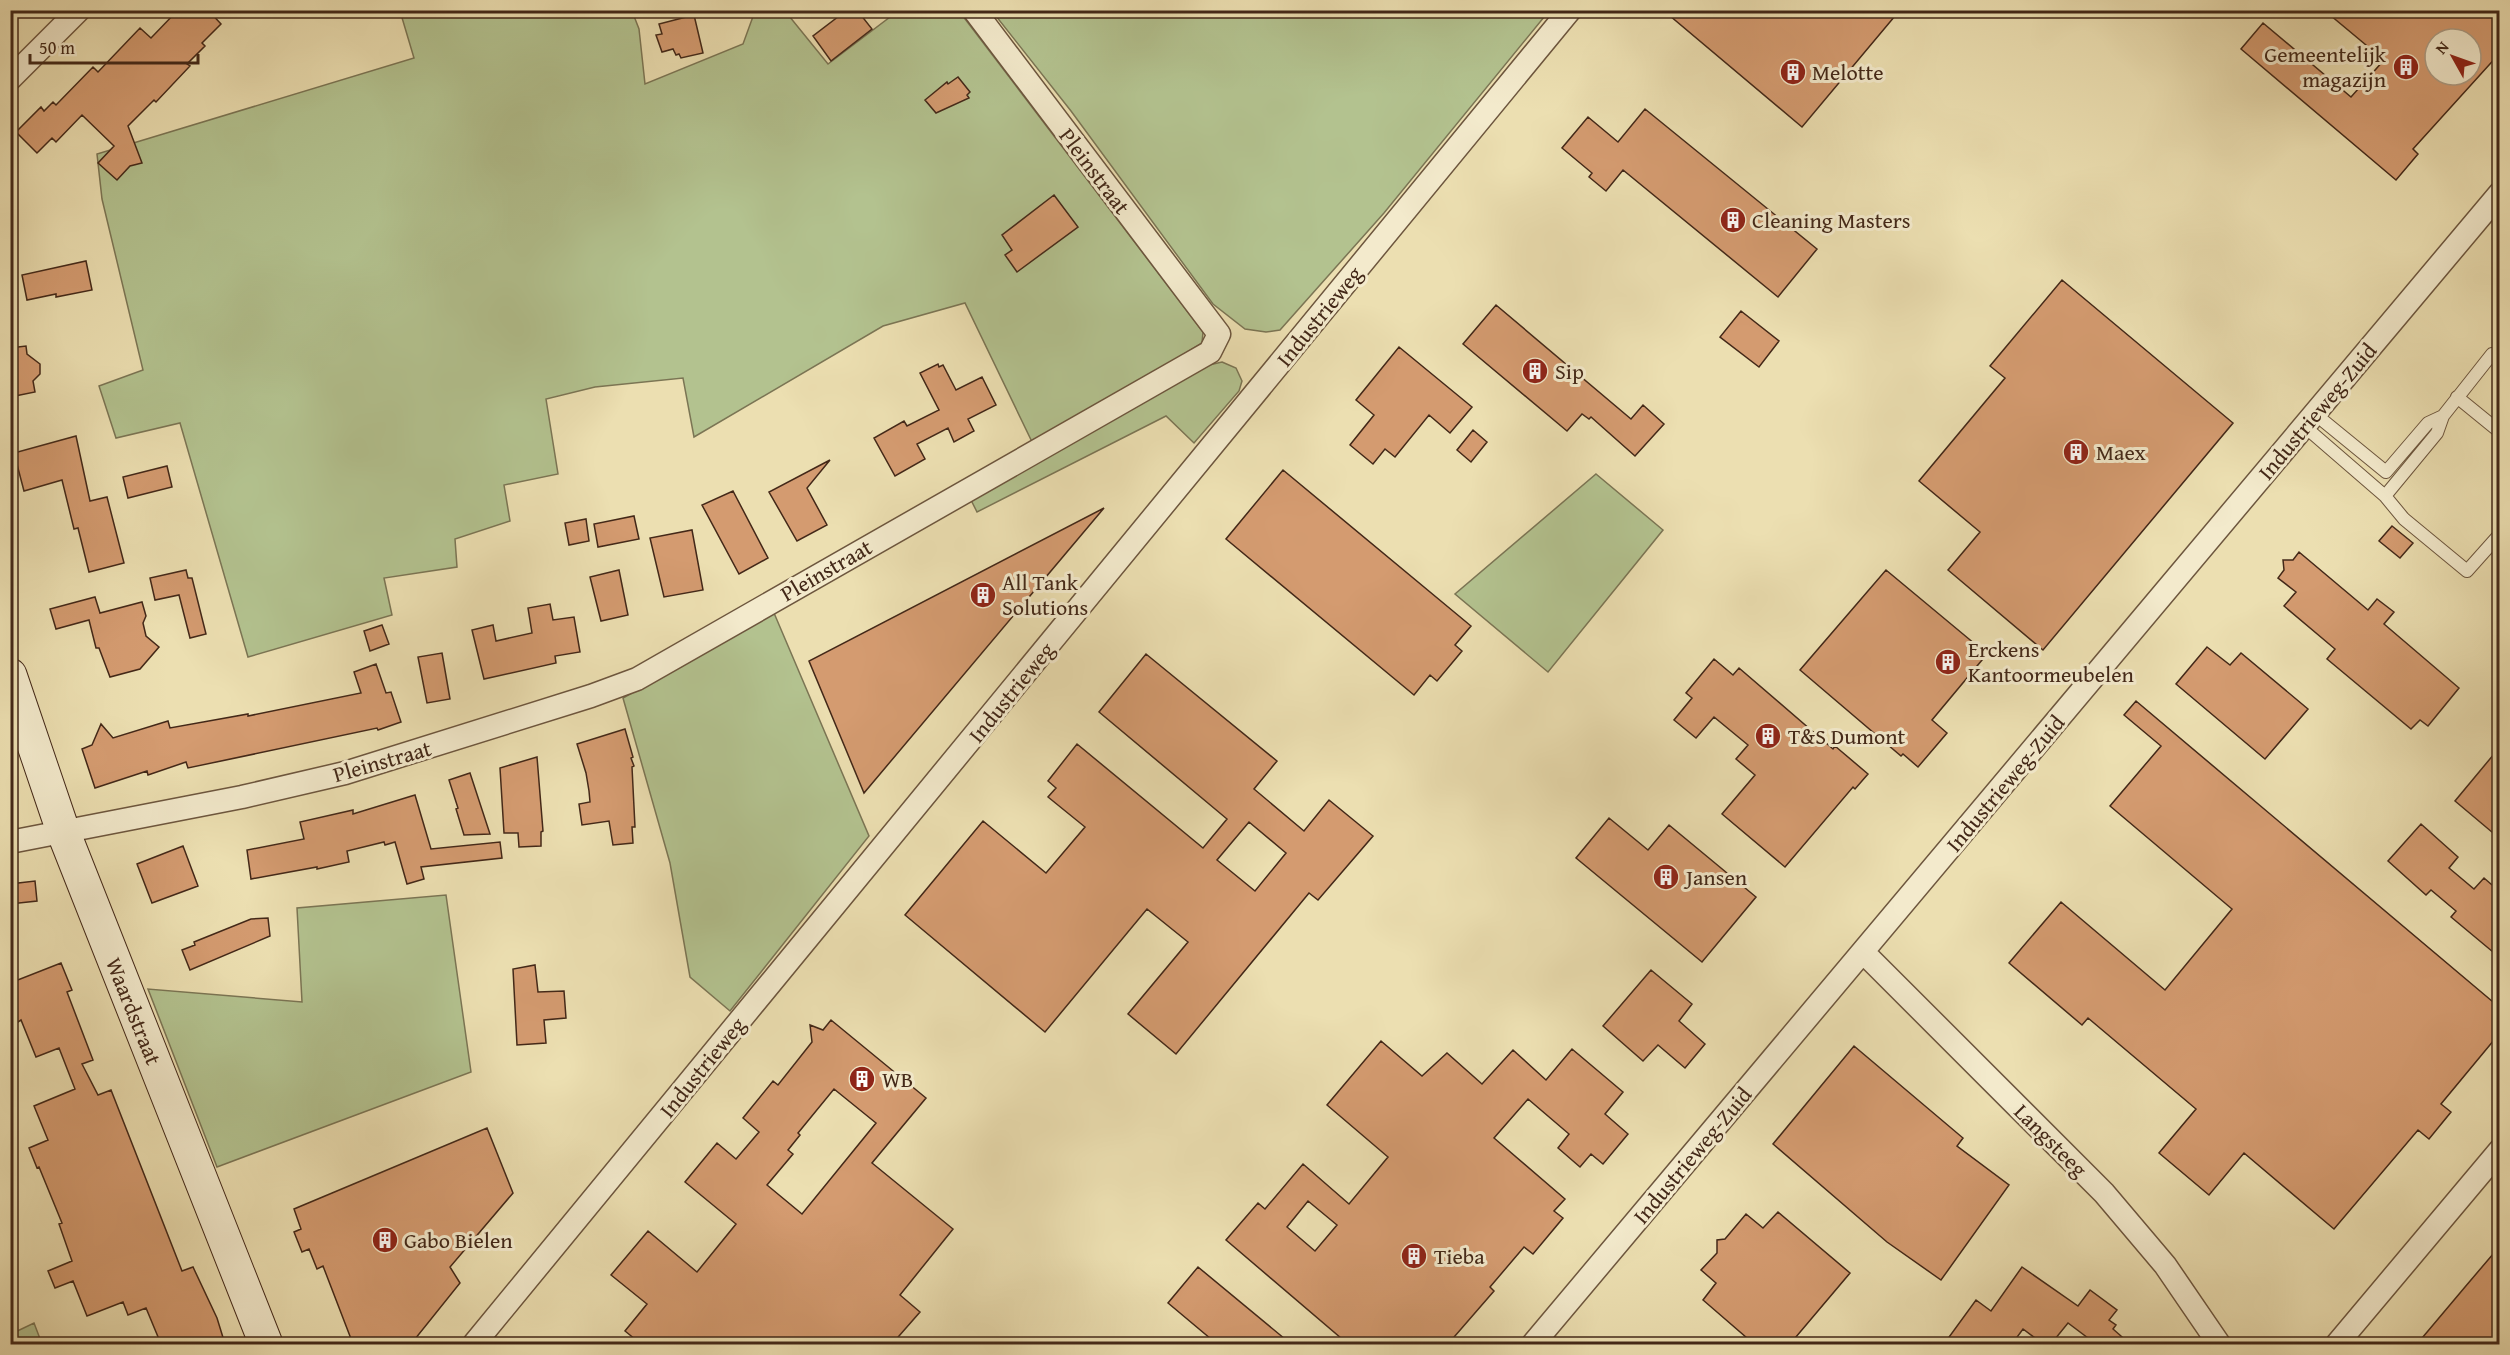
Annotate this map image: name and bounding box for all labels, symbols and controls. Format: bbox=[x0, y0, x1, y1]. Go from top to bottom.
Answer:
scale bar bbox=[30, 27, 198, 65]
north arrow bbox=[2423, 27, 2483, 87]
text: 50 m bbox=[39, 34, 75, 61]
text: N bbox=[2429, 35, 2454, 59]
place label: Gemeentelijk magazijn bbox=[2264, 38, 2387, 95]
building icon: Gemeentelijk magazijn bbox=[2391, 52, 2421, 82]
place label: Melotte bbox=[1812, 56, 1884, 88]
building icon: Melotte bbox=[1778, 57, 1808, 87]
street label: Pleinstraat bbox=[1052, 121, 1138, 221]
place label: Cleaning Masters bbox=[1752, 204, 1911, 236]
building icon: Cleaning Masters bbox=[1718, 205, 1748, 235]
street label: Industrieweg bbox=[1268, 259, 1370, 373]
street label: Industrieweg-Zuid bbox=[2250, 335, 2384, 487]
place label: Sip bbox=[1555, 355, 1584, 387]
building icon: Sip bbox=[1520, 356, 1550, 386]
place label: Maex bbox=[2096, 436, 2146, 468]
building icon: Maex bbox=[2061, 437, 2091, 467]
street label: Pleinstraat bbox=[774, 531, 878, 609]
place label: All Tank Solutions bbox=[1002, 566, 1088, 623]
building icon: All Tank Solutions bbox=[968, 580, 998, 610]
place label: Erckens Kantoormeubelen bbox=[1968, 633, 2134, 690]
street label: Industrieweg bbox=[960, 635, 1062, 749]
building icon: Erckens Kantoormeubelen bbox=[1933, 647, 1963, 677]
street label: Industrieweg-Zuid bbox=[1938, 707, 2072, 859]
place label: T&S Dumont bbox=[1788, 720, 1906, 752]
building icon: T&S Dumont bbox=[1753, 721, 1783, 751]
street label: Pleinstraat bbox=[329, 732, 435, 790]
place label: Jansen bbox=[1683, 861, 1748, 893]
building icon: Jansen bbox=[1651, 862, 1681, 892]
street label: Waardstraat bbox=[98, 953, 170, 1070]
street label: Industrieweg bbox=[651, 1010, 753, 1124]
place label: WB bbox=[882, 1063, 913, 1095]
building icon: WB bbox=[847, 1064, 877, 1094]
street label: Industrieweg-Zuid bbox=[1625, 1079, 1759, 1231]
street label: Langsteeg bbox=[2007, 1096, 2095, 1184]
place label: Gabo Bielen bbox=[404, 1224, 513, 1256]
building icon: Gabo Bielen bbox=[370, 1225, 400, 1255]
place label: Tieba bbox=[1434, 1240, 1485, 1272]
building icon: Tieba bbox=[1399, 1241, 1429, 1271]

